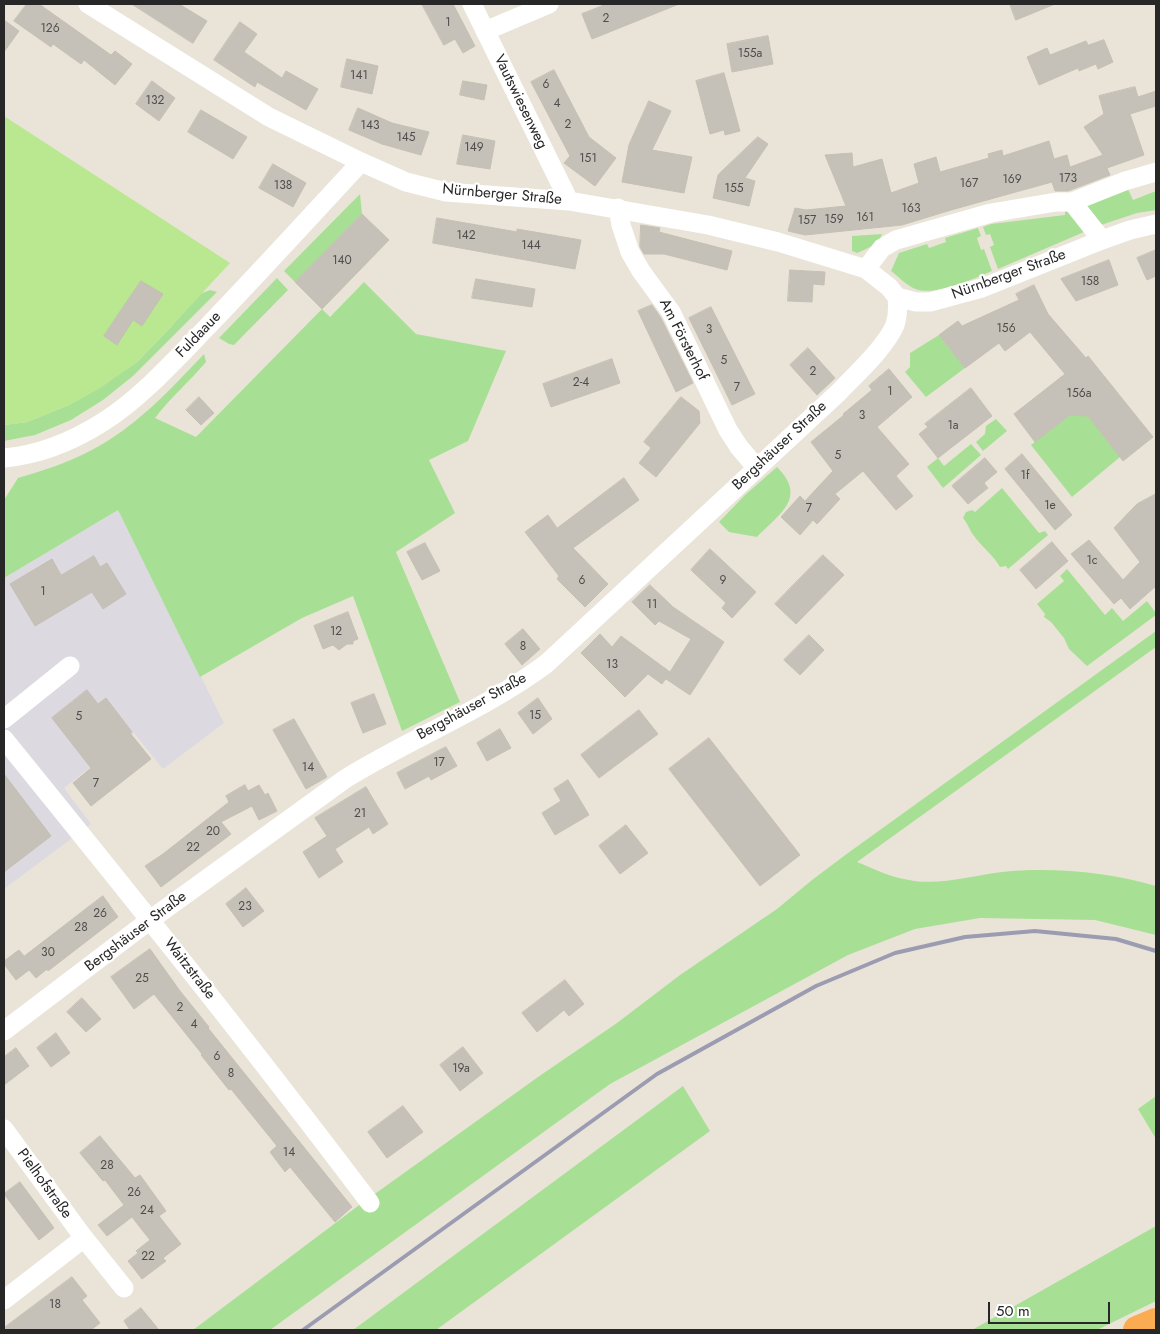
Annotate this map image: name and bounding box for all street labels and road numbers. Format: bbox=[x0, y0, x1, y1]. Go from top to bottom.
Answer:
street label: Vautswiesenweg bbox=[489, 52, 551, 152]
street label: Nürnberger Straße bbox=[441, 181, 563, 209]
street label: Nürnberger Straße bbox=[950, 246, 1068, 304]
street label: Am Försterhof bbox=[655, 296, 711, 384]
street label: Fuldaaue bbox=[173, 308, 225, 362]
street label: Bergshäuser Straße bbox=[729, 398, 831, 494]
street label: Bergshäuser Straße bbox=[414, 669, 530, 745]
street label: Bergshäuser Straße bbox=[82, 888, 190, 976]
street label: Waitzstraße bbox=[159, 935, 219, 1003]
street label: Pielhofstraße bbox=[13, 1146, 75, 1222]

